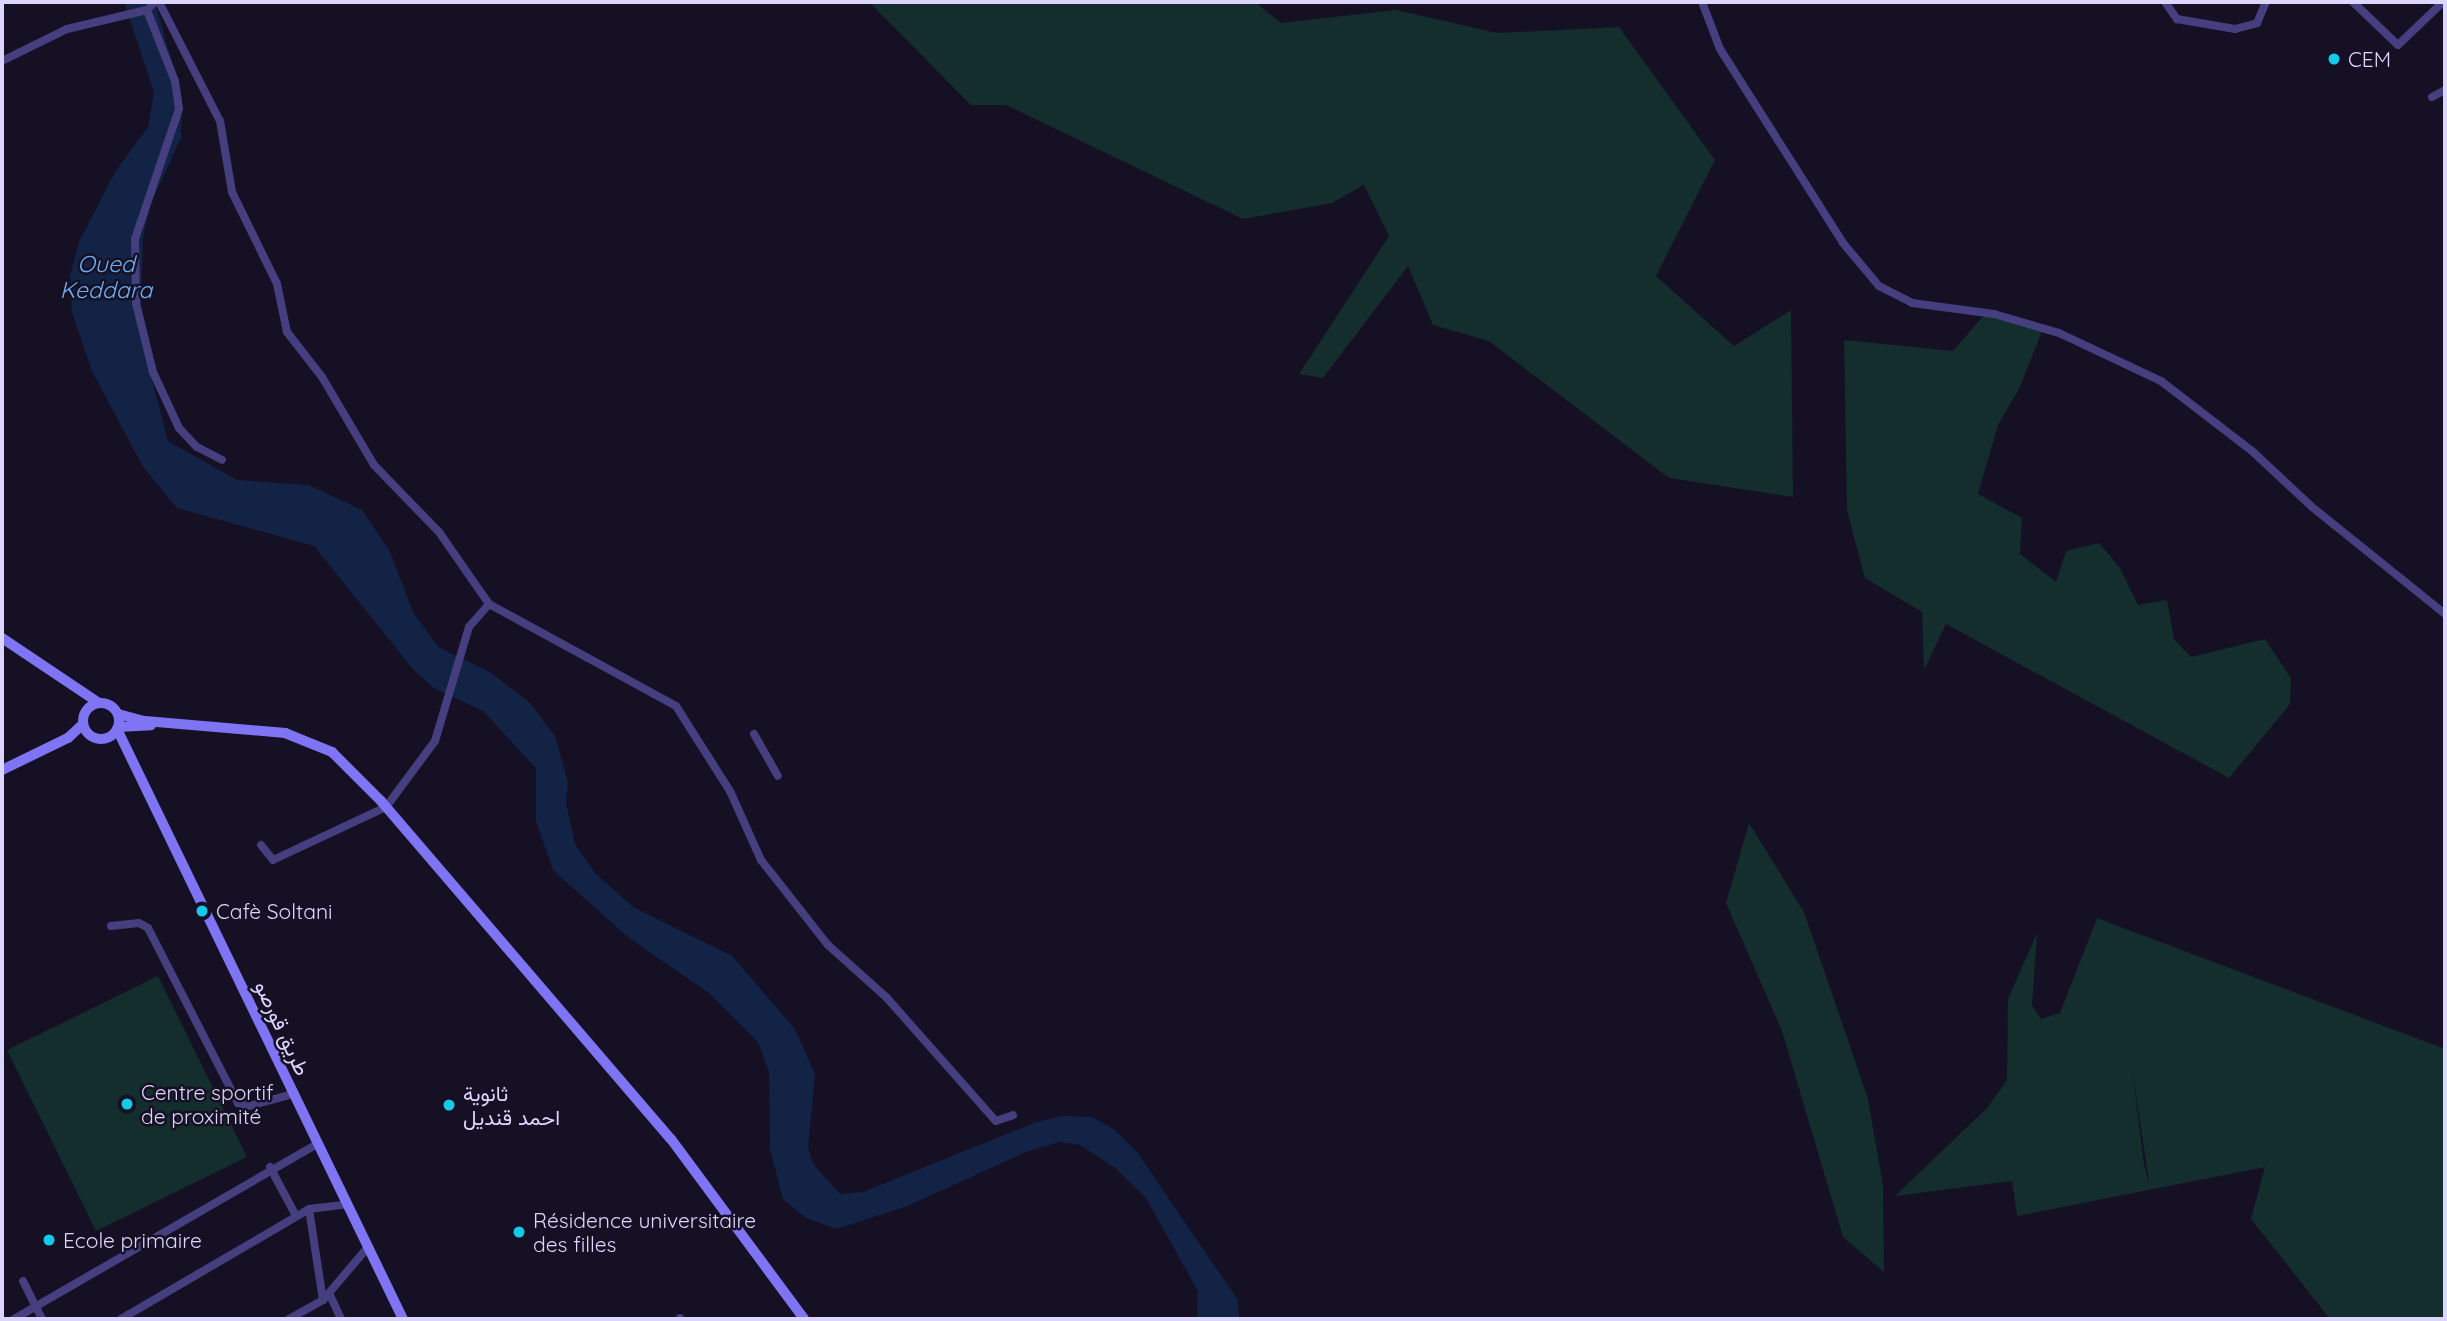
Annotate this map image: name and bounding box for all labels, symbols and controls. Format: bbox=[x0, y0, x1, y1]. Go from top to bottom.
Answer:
place label: CEM bbox=[2348, 46, 2391, 72]
marker: CEM bbox=[2326, 51, 2342, 67]
water label: Oued Keddara bbox=[60, 250, 152, 304]
place label: Cafè Soltani bbox=[216, 898, 333, 924]
marker: Cafè Soltani bbox=[194, 903, 210, 919]
street label: طريق قورصو bbox=[250, 977, 316, 1079]
place label: Centre sportif de proximité bbox=[141, 1079, 274, 1129]
place label: ثانوية احمد قنديل bbox=[463, 1080, 560, 1130]
marker: Centre sportif de proximité bbox=[119, 1096, 135, 1112]
marker: ثانوية احمد قنديل bbox=[441, 1097, 457, 1113]
place label: Résidence universitaire des filles bbox=[533, 1207, 756, 1257]
marker: Résidence universitaire des filles bbox=[511, 1224, 527, 1240]
place label: Ecole primaire bbox=[63, 1227, 202, 1253]
marker: Ecole primaire bbox=[41, 1232, 57, 1248]

